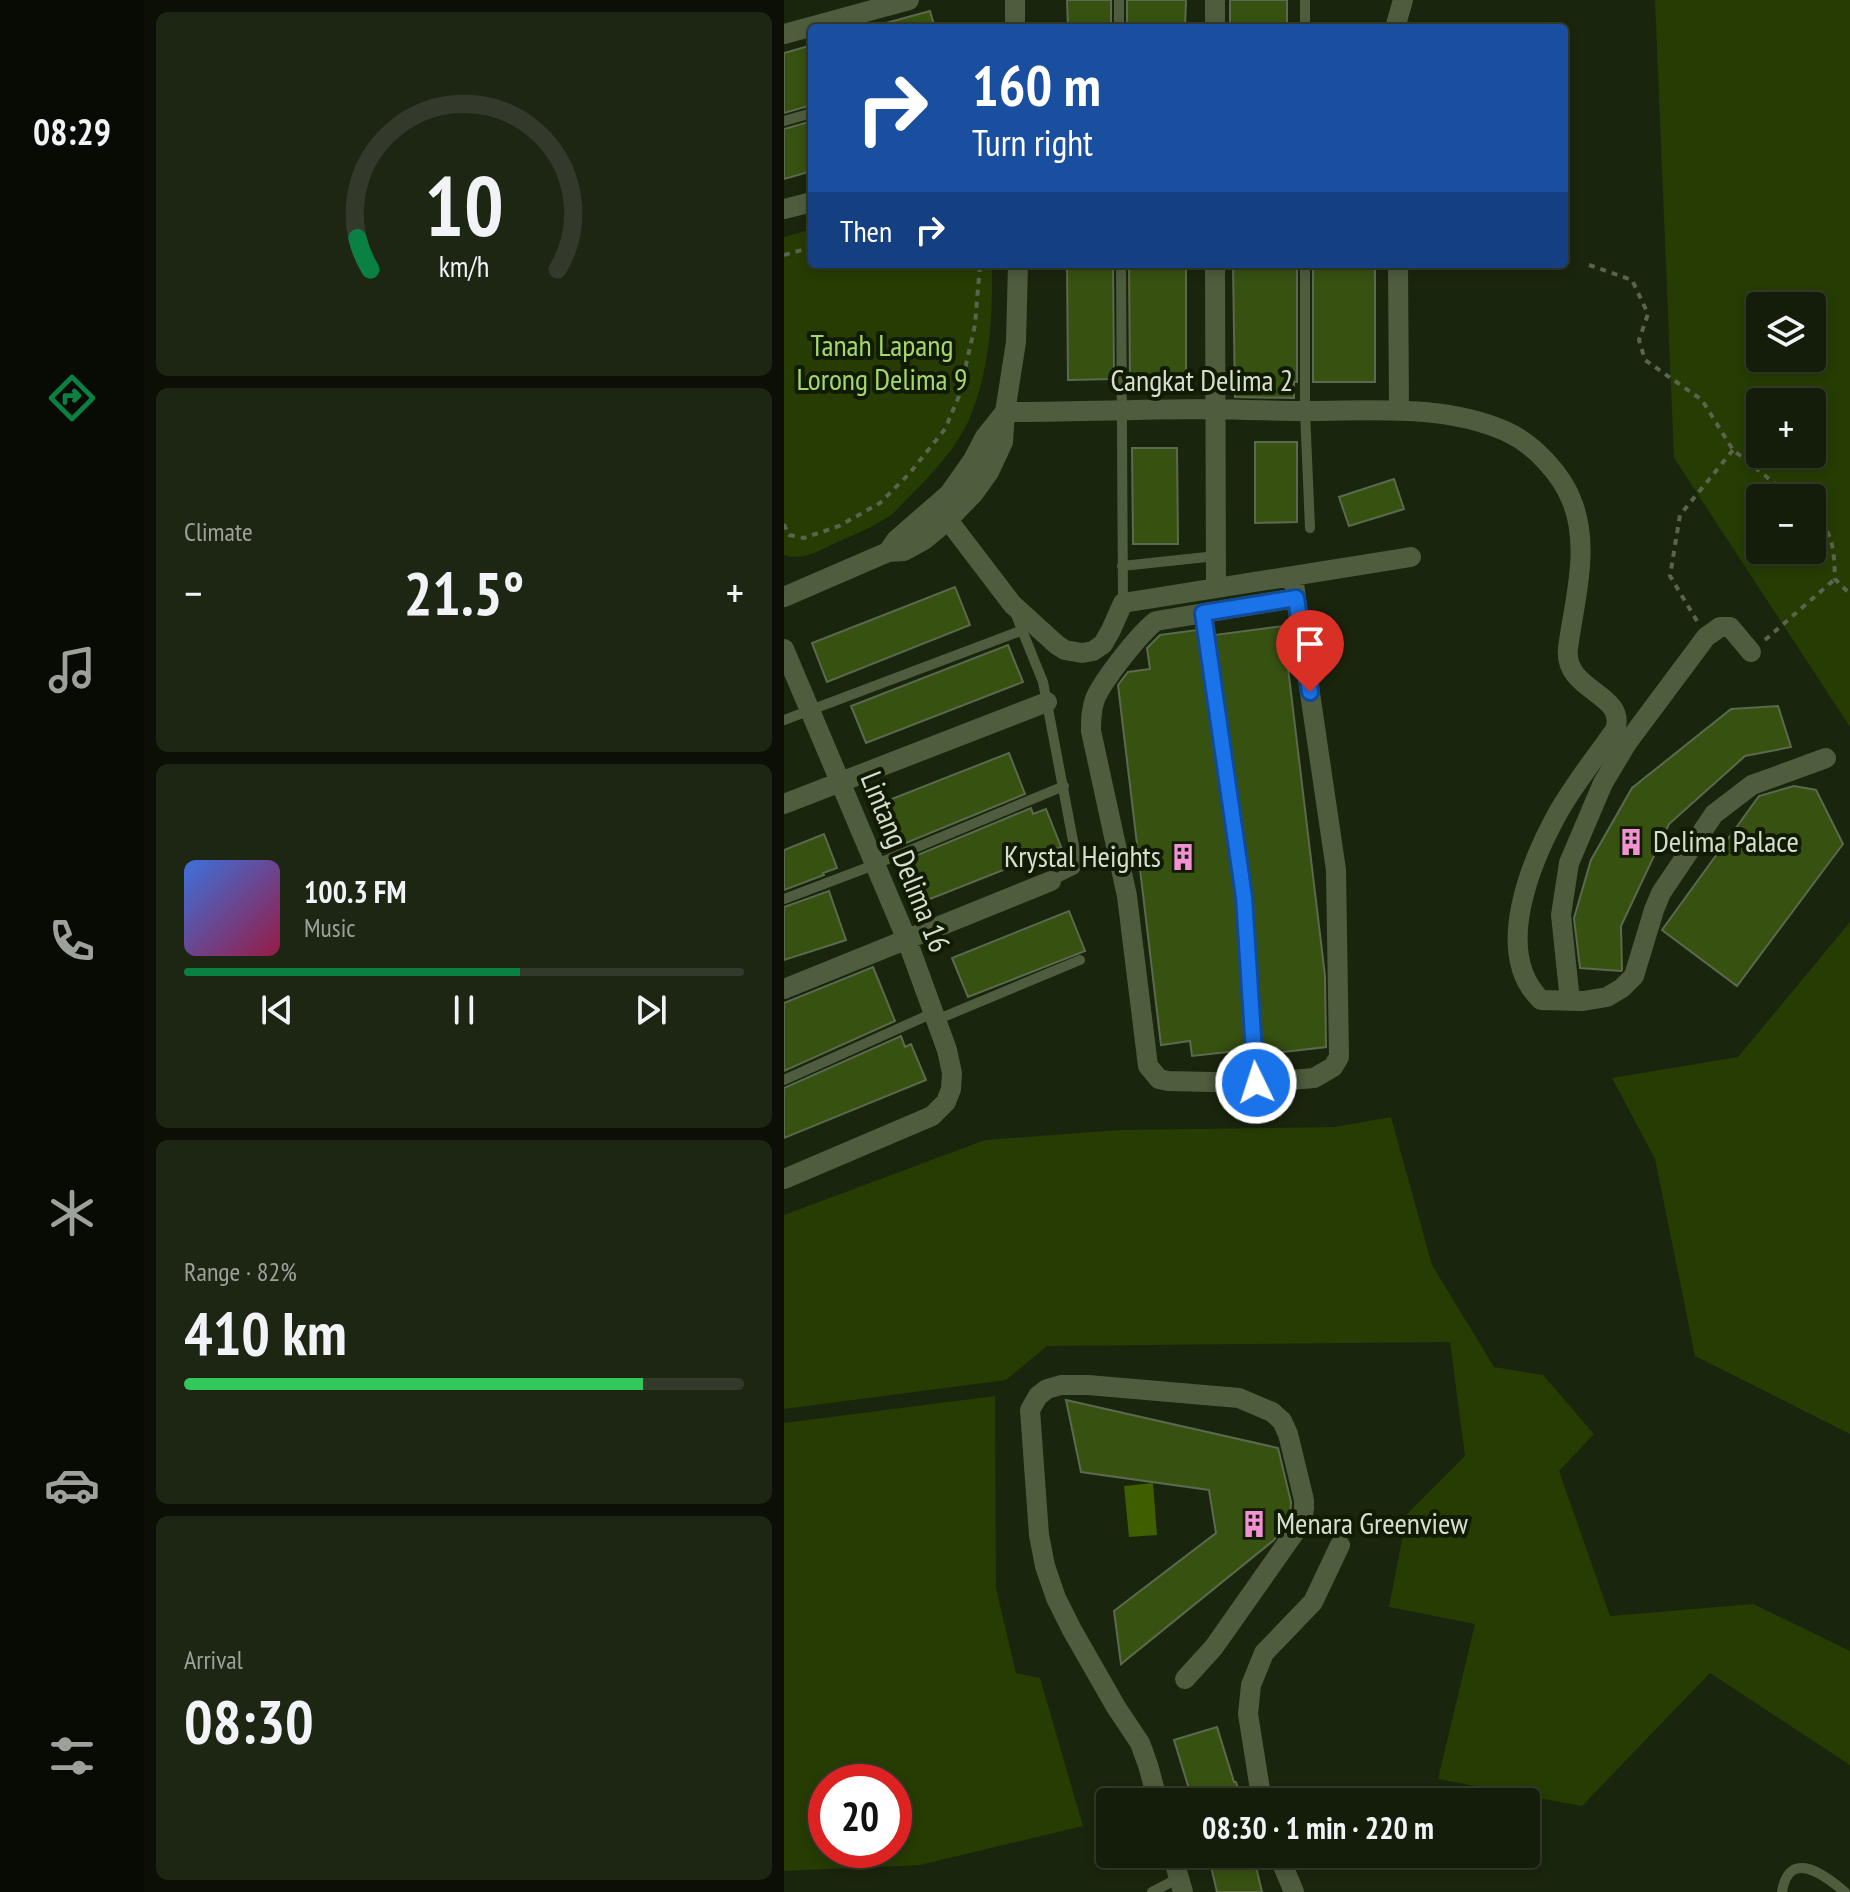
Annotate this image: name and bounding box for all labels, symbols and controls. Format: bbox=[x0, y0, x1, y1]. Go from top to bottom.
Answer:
text: 160 m bbox=[972, 49, 1101, 121]
icon: right bbox=[840, 56, 944, 160]
text: 08:29 bbox=[33, 108, 111, 155]
text: Turn right bbox=[972, 119, 1093, 166]
text: 10 bbox=[424, 151, 504, 259]
icon: right bbox=[908, 208, 952, 252]
text: Then bbox=[840, 211, 892, 250]
text: km/h bbox=[439, 248, 489, 285]
map controls bbox=[1746, 292, 1826, 564]
button: layers bbox=[1746, 292, 1826, 372]
park label: Tanah Lapang Lorong Delima 9 bbox=[797, 325, 967, 398]
street label: Cangkat Delima 2 bbox=[1111, 360, 1293, 399]
icon: directions bbox=[44, 370, 100, 426]
button: + bbox=[1746, 388, 1826, 468]
button: − bbox=[1746, 484, 1826, 564]
text: Climate bbox=[184, 515, 253, 548]
text: 21.5° bbox=[404, 554, 524, 632]
text: − bbox=[184, 564, 202, 621]
text: + bbox=[726, 564, 744, 621]
pin bbox=[1276, 610, 1344, 692]
icon: arrive bbox=[1288, 622, 1332, 666]
icon: music bbox=[44, 642, 100, 698]
street label: Lintang Delima 16 bbox=[852, 765, 960, 957]
place label: Delima Palace bbox=[1653, 821, 1799, 860]
building icon: Delima Palace bbox=[1616, 827, 1646, 857]
place label: Krystal Heights bbox=[1004, 836, 1161, 875]
building icon: Krystal Heights bbox=[1168, 842, 1198, 872]
text: 100.3 FM bbox=[304, 872, 406, 911]
text: Music bbox=[304, 911, 356, 944]
icon: phone bbox=[44, 913, 100, 969]
icon: previous bbox=[255, 988, 299, 1032]
icon: pause bbox=[442, 988, 486, 1032]
icon: next bbox=[629, 988, 673, 1032]
position arrow bbox=[1214, 1041, 1298, 1125]
icon: climate bbox=[44, 1185, 100, 1241]
text: Range · 82% bbox=[184, 1255, 297, 1288]
text: 410 km bbox=[184, 1294, 347, 1372]
icon: car bbox=[44, 1457, 100, 1513]
place label: Menara Greenview bbox=[1276, 1503, 1468, 1542]
building icon: Menara Greenview bbox=[1239, 1509, 1269, 1539]
text: Arrival bbox=[184, 1643, 243, 1676]
text: 08:30 bbox=[184, 1682, 314, 1760]
icon: filters bbox=[44, 1728, 100, 1784]
speed limit sign: 20 bbox=[808, 1764, 912, 1868]
text: 08:30 · 1 min · 220 m bbox=[1202, 1808, 1434, 1847]

